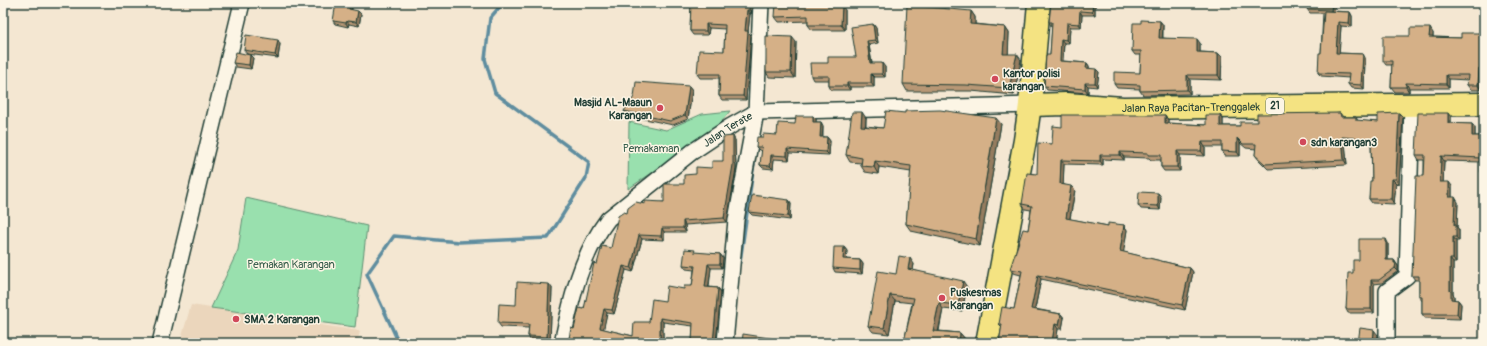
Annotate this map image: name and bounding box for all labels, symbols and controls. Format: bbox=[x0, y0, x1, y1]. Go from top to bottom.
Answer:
place label: Kantor polisi karangan bbox=[1002, 67, 1060, 93]
marker: Kantor polisi karangan bbox=[990, 74, 1000, 84]
place label: Masjid AL-Maaun Karangan bbox=[574, 96, 652, 122]
road number: 21 bbox=[1266, 98, 1284, 114]
street label: Jalan Raya Pacitan-Trenggalek bbox=[1122, 100, 1261, 115]
marker: Masjid AL-Maaun Karangan bbox=[655, 103, 665, 113]
street label: Jalan Terate bbox=[700, 109, 755, 150]
place label: sdn karangan3 bbox=[1311, 136, 1377, 149]
marker: sdn karangan3 bbox=[1298, 137, 1308, 147]
park label: Pemakaman bbox=[623, 142, 679, 155]
park label: Pemakan Karangan bbox=[247, 258, 335, 271]
place label: Puskesmas Karangan bbox=[950, 286, 1001, 312]
marker: Puskesmas Karangan bbox=[937, 293, 947, 303]
place label: SMA 2 Karangan bbox=[244, 313, 320, 326]
marker: SMA 2 Karangan bbox=[231, 314, 241, 324]

